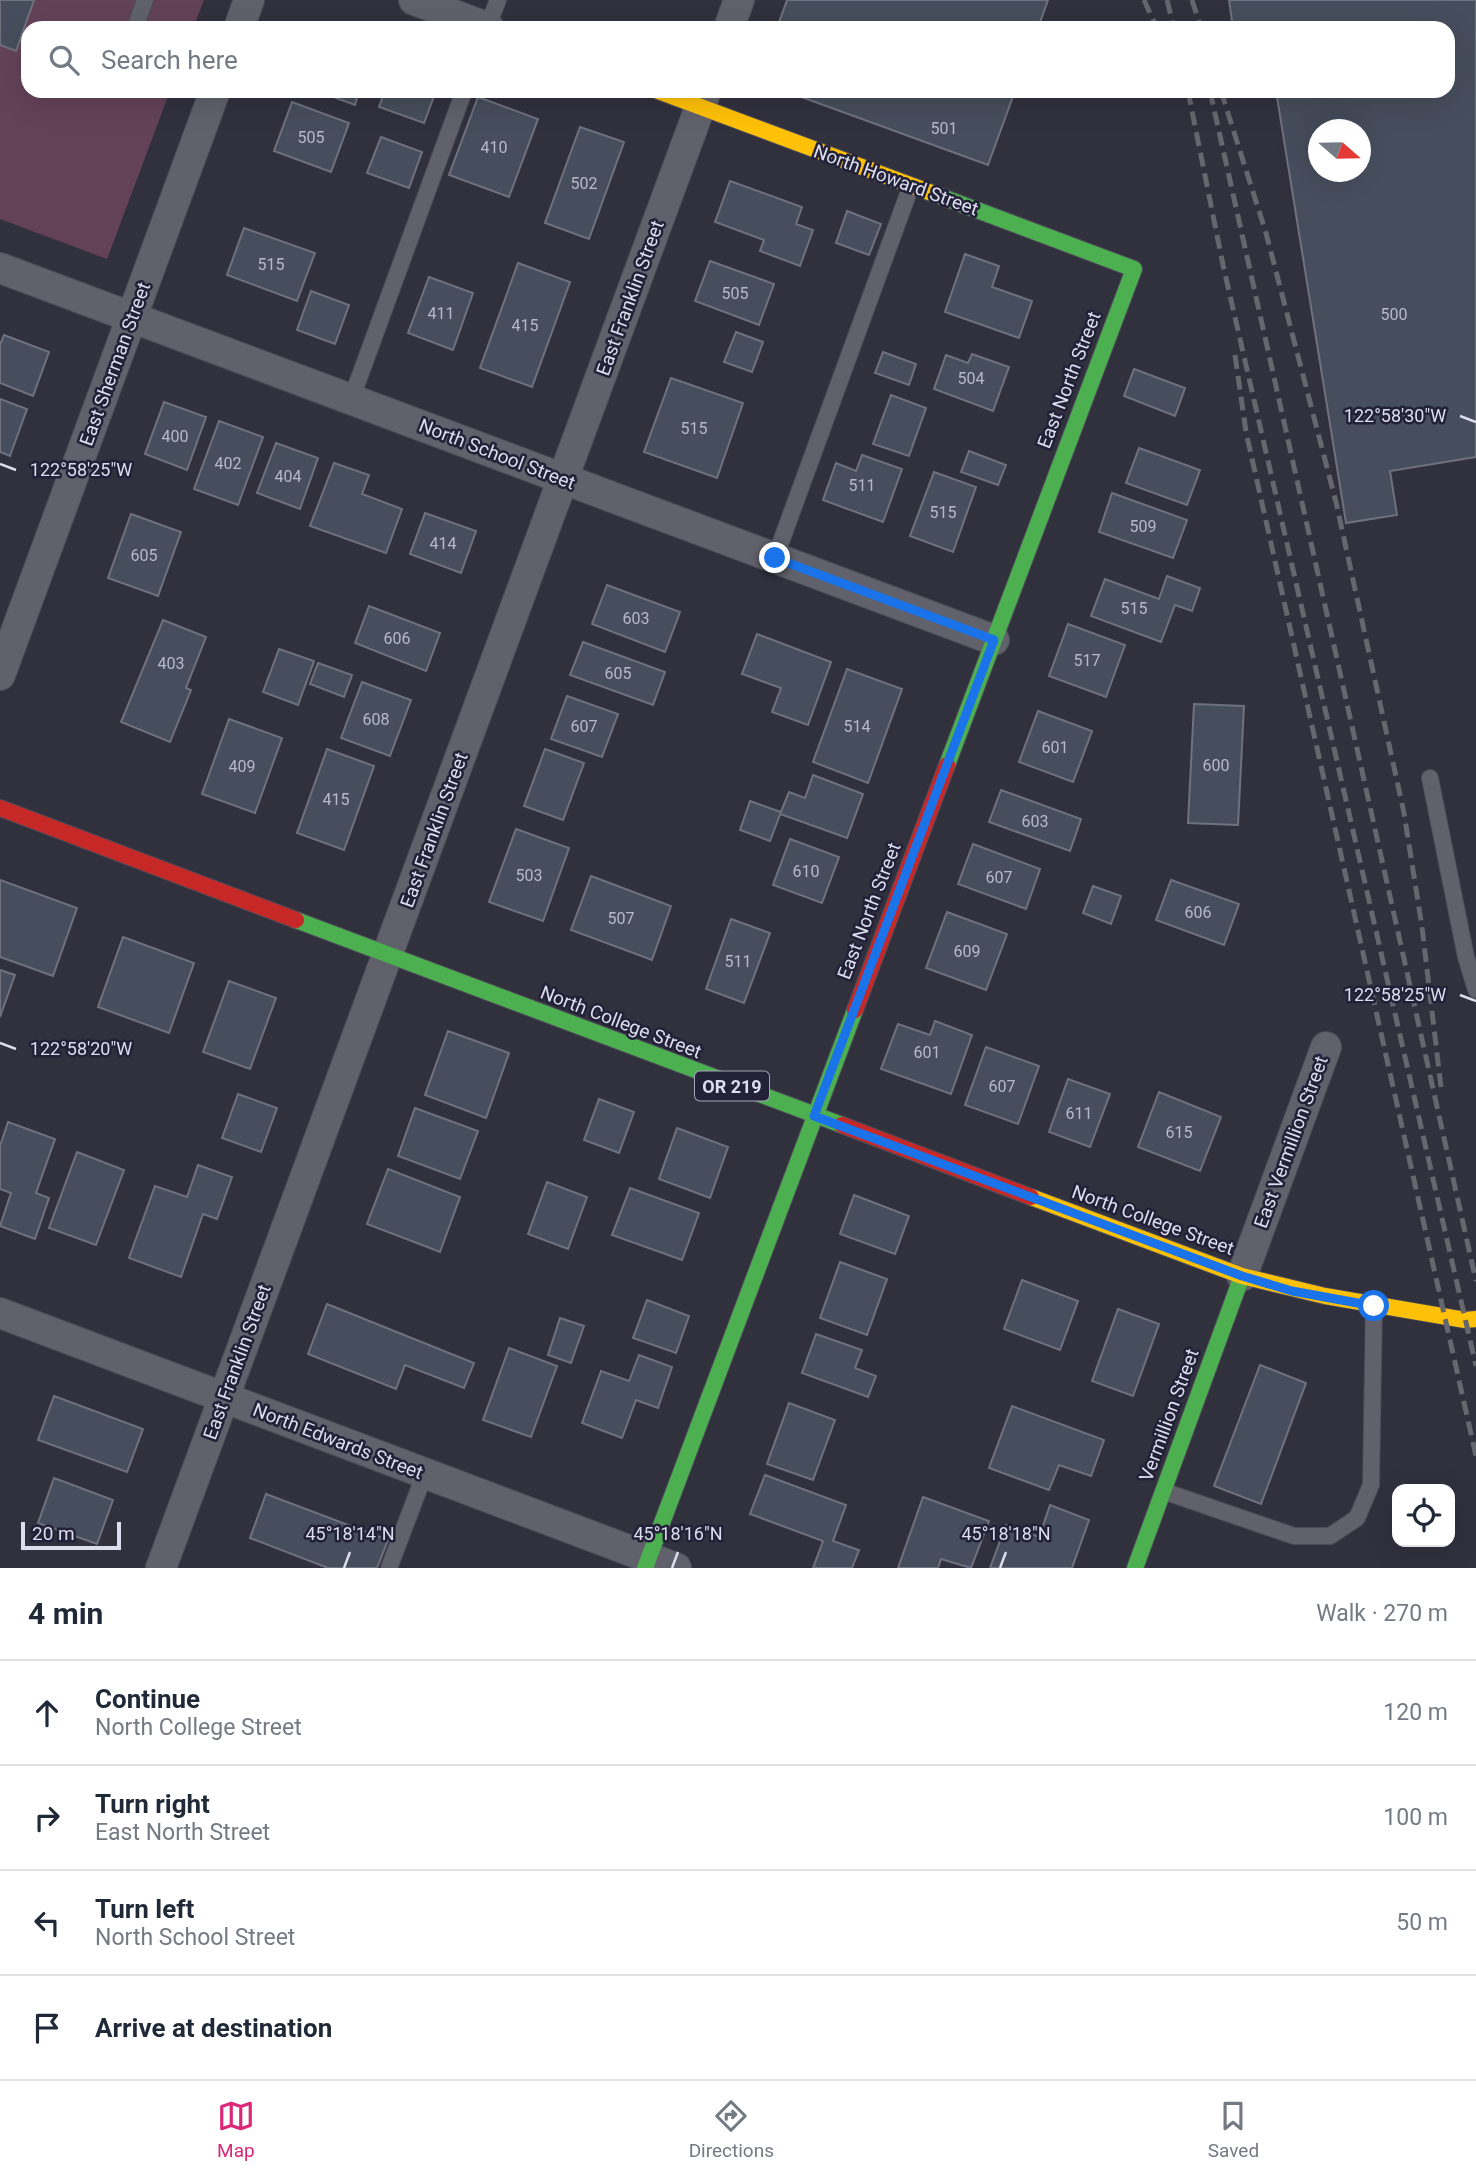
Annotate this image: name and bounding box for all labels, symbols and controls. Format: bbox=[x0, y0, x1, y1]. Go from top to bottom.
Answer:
search box bbox=[21, 21, 1455, 98]
icon: search bbox=[45, 41, 83, 79]
text: Search here bbox=[101, 45, 238, 75]
house number: 501 bbox=[931, 119, 957, 138]
north arrow bbox=[1308, 119, 1371, 182]
house number: 505 bbox=[298, 128, 324, 147]
house number: 410 bbox=[481, 138, 507, 157]
street label: North Howard Street bbox=[811, 140, 981, 220]
house number: 502 bbox=[571, 174, 597, 193]
street label: East Franklin Street bbox=[591, 217, 669, 379]
house number: 515 bbox=[258, 255, 284, 274]
street label: East Sherman Street bbox=[75, 279, 155, 449]
house number: 505 bbox=[722, 284, 748, 303]
house number: 411 bbox=[428, 304, 454, 323]
house number: 500 bbox=[1381, 305, 1407, 324]
street label: East North Street bbox=[1032, 308, 1106, 452]
house number: 415 bbox=[512, 316, 538, 335]
house number: 504 bbox=[958, 369, 984, 388]
text: 122°58'30"W bbox=[1344, 405, 1446, 426]
street label: North School Street bbox=[416, 414, 578, 494]
house number: 515 bbox=[681, 419, 707, 438]
house number: 400 bbox=[162, 427, 188, 446]
house number: 402 bbox=[215, 454, 241, 473]
text: 122°58'25"W bbox=[30, 459, 132, 480]
house number: 404 bbox=[275, 467, 301, 486]
house number: 511 bbox=[849, 476, 875, 495]
house number: 515 bbox=[930, 503, 956, 522]
house number: 509 bbox=[1130, 517, 1156, 536]
house number: 414 bbox=[430, 534, 456, 553]
route end bbox=[759, 542, 790, 573]
house number: 605 bbox=[131, 546, 157, 565]
house number: 515 bbox=[1121, 599, 1147, 618]
house number: 603 bbox=[623, 609, 649, 628]
house number: 606 bbox=[384, 629, 410, 648]
house number: 517 bbox=[1074, 651, 1100, 670]
house number: 403 bbox=[158, 654, 184, 673]
house number: 605 bbox=[605, 664, 631, 683]
house number: 608 bbox=[363, 710, 389, 729]
house number: 607 bbox=[571, 717, 597, 736]
house number: 514 bbox=[844, 717, 870, 736]
house number: 601 bbox=[1042, 738, 1068, 757]
street label: East Franklin Street bbox=[395, 749, 473, 911]
house number: 600 bbox=[1203, 756, 1229, 775]
house number: 409 bbox=[229, 757, 255, 776]
house number: 415 bbox=[323, 790, 349, 809]
house number: 603 bbox=[1022, 812, 1048, 831]
street label: East North Street bbox=[832, 839, 906, 983]
house number: 610 bbox=[793, 862, 819, 881]
house number: 503 bbox=[516, 866, 542, 885]
house number: 607 bbox=[986, 868, 1012, 887]
house number: 606 bbox=[1185, 903, 1211, 922]
house number: 507 bbox=[608, 909, 634, 928]
house number: 609 bbox=[954, 942, 980, 961]
house number: 511 bbox=[725, 952, 751, 971]
street label: North College Street bbox=[537, 981, 705, 1063]
text: 122°58'25"W bbox=[1344, 984, 1446, 1005]
text: 122°58'20"W bbox=[30, 1038, 132, 1059]
house number: 601 bbox=[914, 1043, 940, 1062]
street label: East Vermillion Street bbox=[1249, 1053, 1333, 1231]
road number: OR 219 bbox=[695, 1072, 769, 1100]
house number: 607 bbox=[989, 1077, 1015, 1096]
house number: 611 bbox=[1066, 1104, 1092, 1123]
house number: 615 bbox=[1166, 1123, 1192, 1142]
street label: North College Street bbox=[1069, 1180, 1237, 1260]
street label: East Franklin Street bbox=[198, 1281, 276, 1443]
route start bbox=[1358, 1290, 1389, 1321]
street label: Vermillion Street bbox=[1134, 1346, 1204, 1484]
street label: North Edwards Street bbox=[250, 1398, 426, 1484]
map controls bbox=[1392, 1484, 1455, 1547]
button: locate bbox=[1392, 1484, 1455, 1547]
scale bar bbox=[21, 1519, 121, 1551]
text: 20 m bbox=[32, 1522, 75, 1545]
text: 45°18'14"N bbox=[305, 1523, 395, 1544]
text: 45°18'16"N bbox=[633, 1523, 723, 1544]
text: 45°18'18"N bbox=[961, 1523, 1051, 1544]
text: 4 min bbox=[28, 1596, 103, 1631]
text: Walk · 270 m bbox=[1316, 1600, 1448, 1627]
text: Continue bbox=[95, 1684, 200, 1714]
icon: ahead bbox=[28, 1694, 66, 1732]
text: 120 m bbox=[1383, 1699, 1448, 1726]
text: North College Street bbox=[95, 1714, 302, 1741]
text: Turn right bbox=[95, 1789, 210, 1819]
icon: right bbox=[28, 1799, 66, 1837]
text: 100 m bbox=[1383, 1804, 1448, 1831]
text: East North Street bbox=[95, 1819, 270, 1846]
text: Turn left bbox=[95, 1894, 194, 1924]
icon: left bbox=[28, 1904, 66, 1942]
text: 50 m bbox=[1396, 1909, 1448, 1936]
text: North School Street bbox=[95, 1924, 295, 1951]
icon: arrive bbox=[28, 2009, 66, 2047]
text: Arrive at destination bbox=[95, 2013, 332, 2043]
tab: Map bbox=[217, 2097, 255, 2162]
tab: Directions bbox=[689, 2097, 774, 2162]
tab: Saved bbox=[1208, 2097, 1259, 2162]

